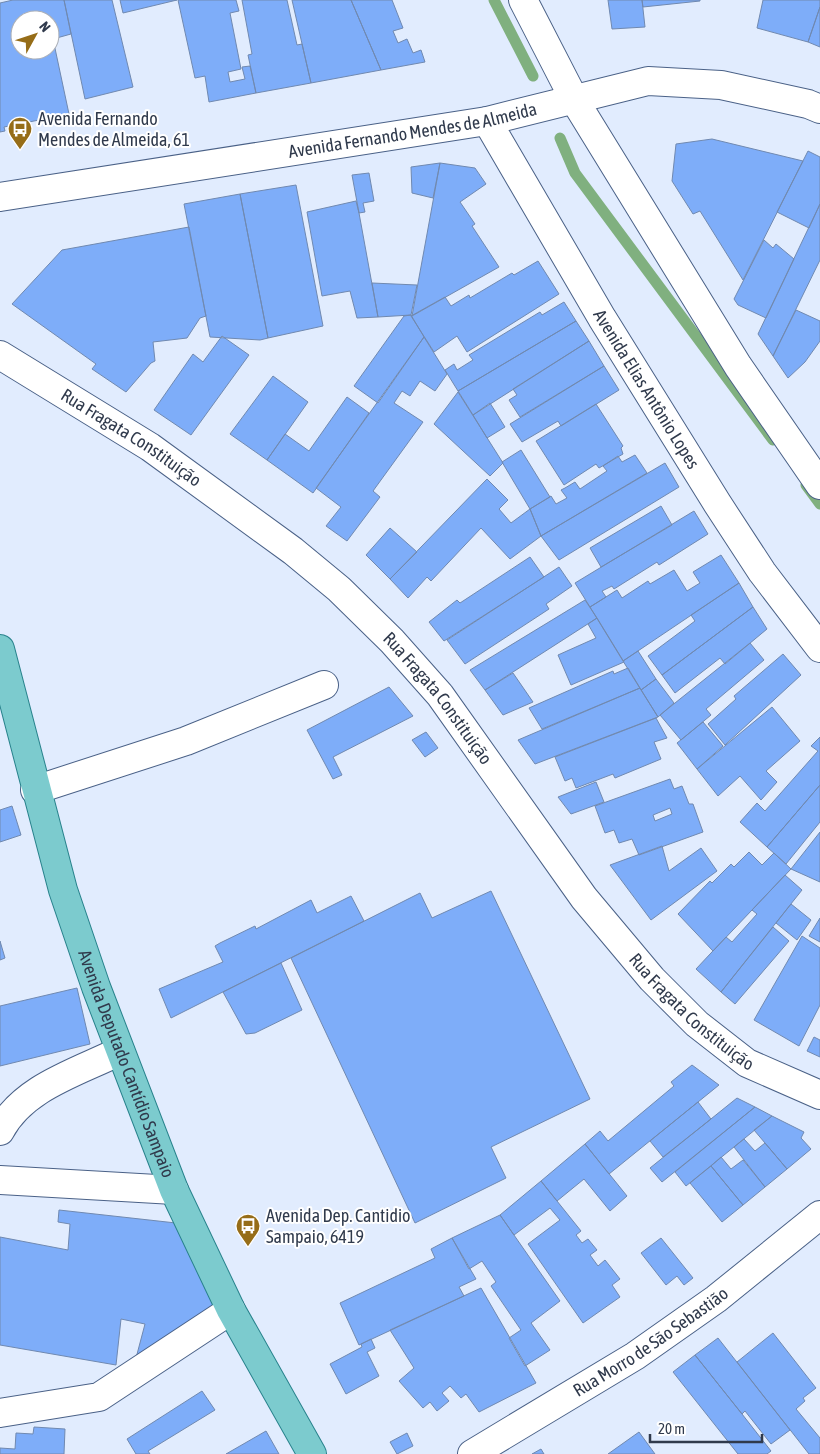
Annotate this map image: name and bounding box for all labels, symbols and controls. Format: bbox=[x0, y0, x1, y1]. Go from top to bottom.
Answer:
north arrow bbox=[10, 10, 60, 60]
text: N bbox=[36, 18, 54, 35]
street label: Avenida Fernando Mendes de Almeida bbox=[287, 98, 539, 162]
place label: Avenida Fernando Mendes de Almeida, 61 bbox=[38, 108, 190, 150]
bus stop icon: Avenida Fernando Mendes de Almeida, 61 bbox=[7, 116, 33, 150]
street label: Avenida Elias Antônio Lopes bbox=[589, 306, 704, 473]
street label: Rua Fragata Constituição bbox=[57, 384, 205, 491]
street label: Rua Fragata Constituição bbox=[379, 627, 497, 768]
street label: Avenida Deputado Cantídio Sampaio bbox=[74, 947, 179, 1180]
street label: Rua Fragata Constituição bbox=[625, 949, 757, 1075]
place label: Avenida Dep. Cantidio Sampaio, 6419 bbox=[266, 1205, 411, 1247]
bus stop icon: Avenida Dep. Cantidio Sampaio, 6419 bbox=[235, 1213, 261, 1247]
street label: Rua Morro de São Sebastião bbox=[569, 1282, 732, 1401]
scale bar bbox=[650, 1412, 762, 1444]
text: 20 m bbox=[658, 1420, 685, 1437]

